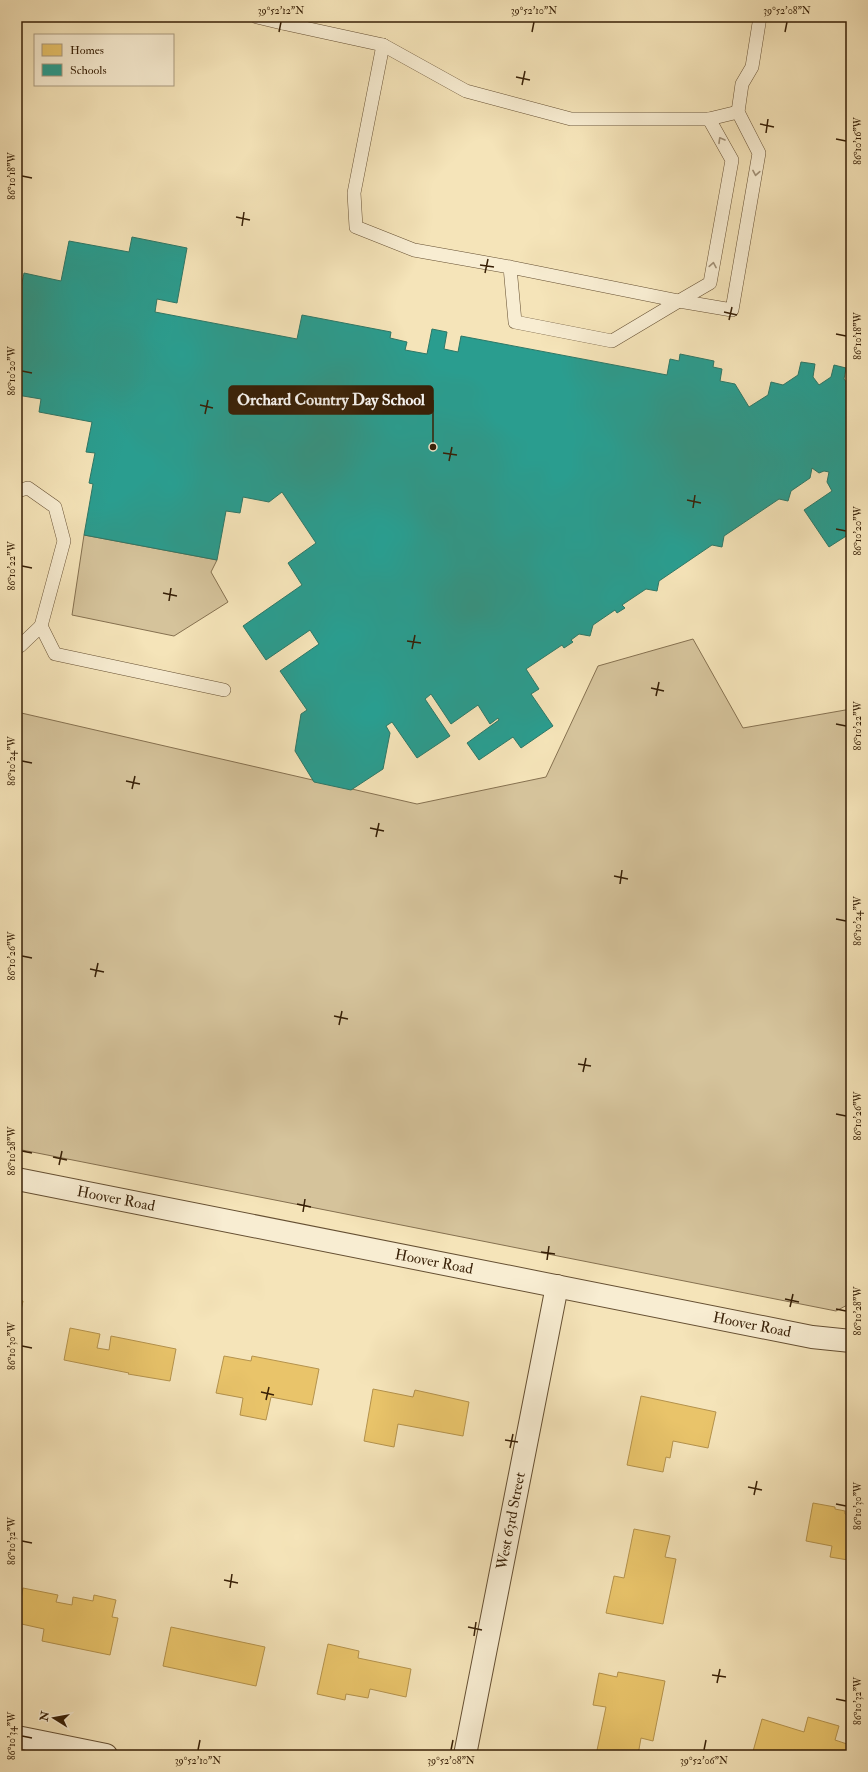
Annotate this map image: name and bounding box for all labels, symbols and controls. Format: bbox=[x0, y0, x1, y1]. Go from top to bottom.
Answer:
text: 39°52'12"N bbox=[258, 5, 304, 17]
text: 39°52'10"N bbox=[511, 5, 557, 17]
text: 39°52'08"N bbox=[763, 5, 811, 17]
legend bbox=[34, 34, 174, 86]
text: Homes bbox=[70, 43, 104, 58]
text: Schools bbox=[70, 63, 107, 78]
text: 86°10'16"W bbox=[852, 116, 864, 165]
one-way arrow bbox=[718, 137, 725, 144]
text: 86°10'18"W bbox=[6, 152, 18, 200]
one-way arrow bbox=[752, 170, 761, 176]
one-way arrow bbox=[708, 262, 717, 268]
text: 86°10'18"W bbox=[852, 312, 864, 360]
text: 86°10'20"W bbox=[6, 346, 18, 396]
callout: Orchard Country Day School bbox=[229, 386, 433, 414]
text: Orchard Country Day School bbox=[237, 390, 426, 411]
text: 86°10'20"W bbox=[852, 506, 864, 556]
text: 86°10'22"W bbox=[6, 541, 18, 591]
text: 86°10'22"W bbox=[852, 701, 864, 751]
text: 86°10'24"W bbox=[6, 735, 18, 786]
text: 86°10'24"W bbox=[852, 895, 864, 946]
text: 86°10'26"W bbox=[6, 931, 18, 981]
text: 86°10'26"W bbox=[852, 1091, 864, 1141]
text: 86°10'28"W bbox=[6, 1126, 18, 1175]
street label: Hoover Road bbox=[75, 1182, 157, 1216]
street label: Hoover Road bbox=[393, 1245, 475, 1279]
text: 86°10'28"W bbox=[852, 1286, 864, 1335]
street label: Hoover Road bbox=[711, 1308, 793, 1342]
text: 86°10'30"W bbox=[6, 1321, 18, 1370]
street label: West 63rd Street bbox=[492, 1471, 530, 1572]
text: 86°10'30"W bbox=[852, 1481, 864, 1530]
text: 86°10'32"W bbox=[6, 1516, 18, 1565]
text: 86°10'32"W bbox=[852, 1676, 864, 1725]
north arrow bbox=[34, 1698, 74, 1738]
text: N bbox=[37, 1709, 52, 1723]
text: 86°10'34"W bbox=[6, 1711, 18, 1760]
text: 39°52'10"N bbox=[175, 1755, 221, 1767]
text: 39°52'08"N bbox=[427, 1755, 475, 1767]
text: 39°52'06"N bbox=[680, 1755, 728, 1767]

